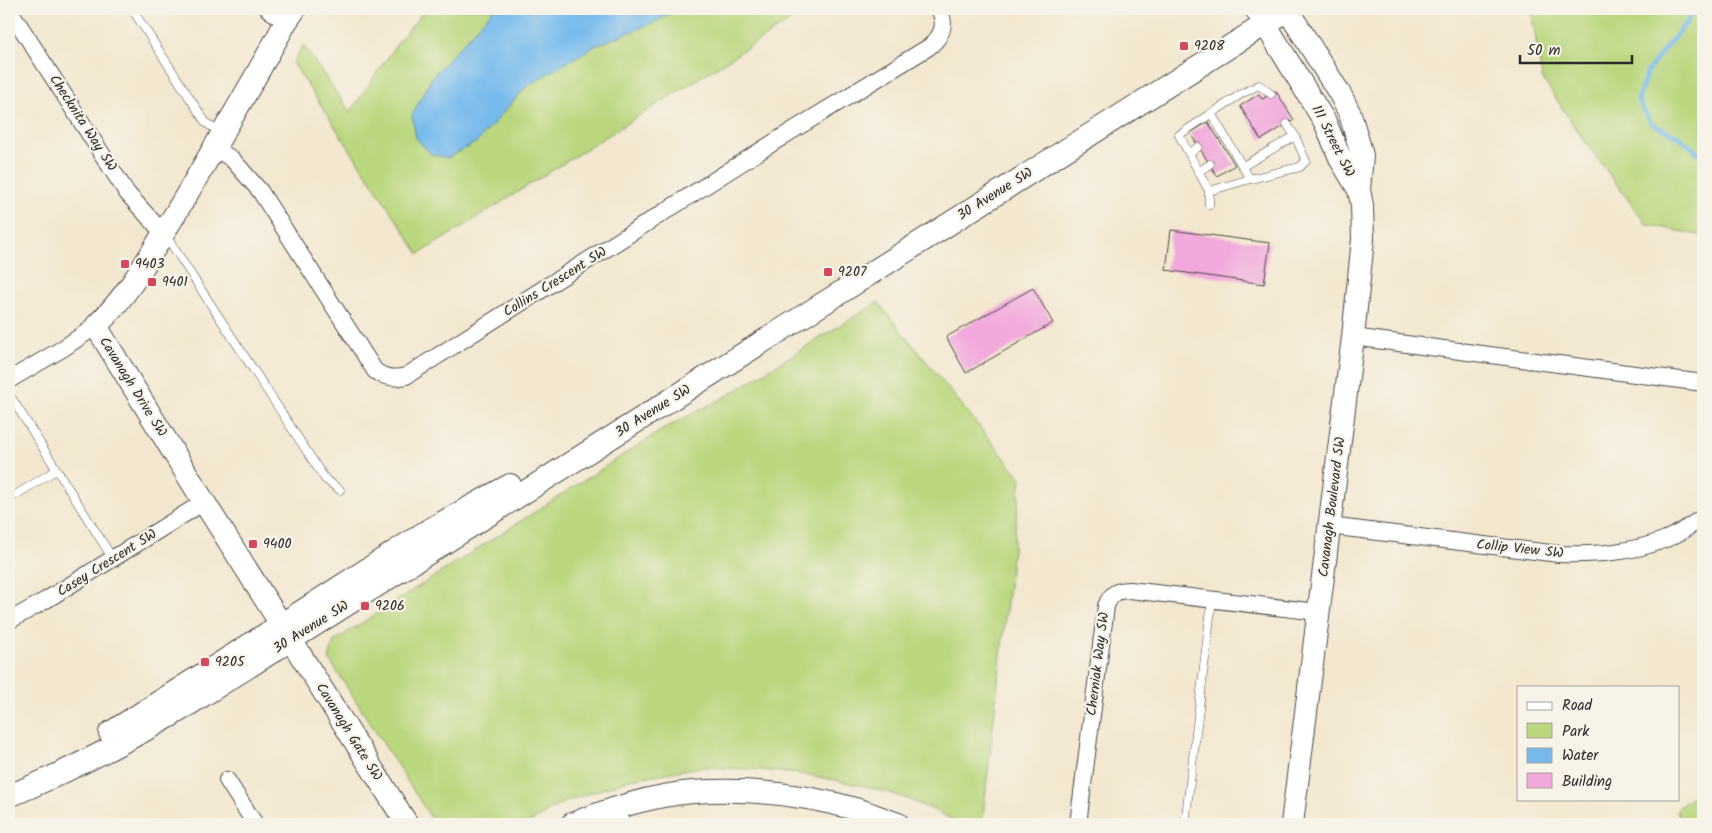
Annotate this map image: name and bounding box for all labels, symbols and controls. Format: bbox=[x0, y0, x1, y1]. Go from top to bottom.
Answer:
scale bar bbox=[1520, 32, 1632, 64]
place label: 9208 bbox=[1194, 35, 1225, 57]
text: 50 m bbox=[1527, 39, 1561, 63]
marker: 9208 bbox=[1178, 40, 1190, 52]
street label: Checknita Way SW bbox=[43, 70, 123, 176]
street label: 111 Street SW bbox=[1305, 101, 1361, 181]
street label: 30 Avenue SW bbox=[953, 162, 1037, 226]
street label: Collins Crescent SW bbox=[499, 241, 611, 323]
place label: 9403 bbox=[135, 253, 165, 275]
marker: 9403 bbox=[119, 258, 131, 270]
place label: 9207 bbox=[838, 261, 867, 283]
marker: 9207 bbox=[822, 266, 834, 278]
place label: 9401 bbox=[162, 271, 188, 293]
marker: 9401 bbox=[146, 276, 158, 288]
street label: Cavanagh Drive SW bbox=[93, 333, 173, 441]
street label: 30 Avenue SW bbox=[611, 379, 695, 443]
street label: Cavanagh Boulevard SW bbox=[1312, 436, 1352, 578]
street label: Casey Crescent SW bbox=[53, 523, 161, 603]
place label: 9400 bbox=[263, 533, 292, 555]
street label: Collip View SW bbox=[1475, 533, 1565, 565]
marker: 9400 bbox=[247, 538, 259, 550]
street label: 30 Avenue SW bbox=[269, 595, 353, 659]
place label: 9206 bbox=[375, 595, 405, 617]
marker: 9206 bbox=[359, 600, 371, 612]
street label: Cherniak Way SW bbox=[1081, 611, 1115, 717]
place label: 9205 bbox=[215, 651, 246, 673]
marker: 9205 bbox=[199, 656, 211, 668]
street label: Cavanagh Gate SW bbox=[310, 679, 388, 785]
legend bbox=[1517, 686, 1680, 800]
text: Road bbox=[1562, 694, 1593, 718]
text: Park bbox=[1562, 720, 1590, 744]
text: Water bbox=[1562, 744, 1599, 768]
text: Building bbox=[1562, 770, 1612, 794]

